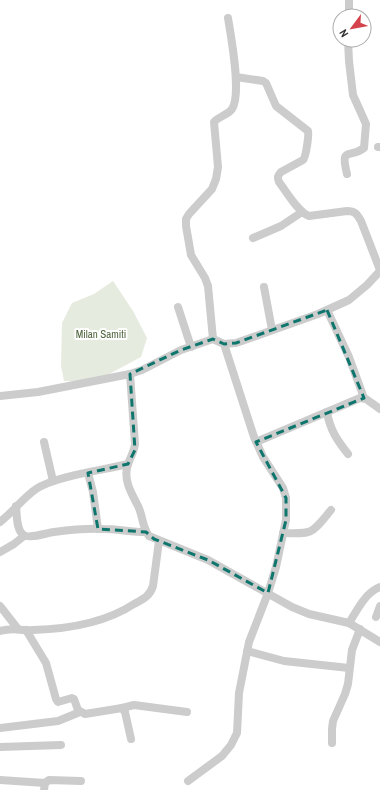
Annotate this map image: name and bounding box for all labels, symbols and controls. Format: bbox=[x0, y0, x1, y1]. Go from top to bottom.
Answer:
north arrow bbox=[332, 8, 372, 48]
text: N bbox=[336, 27, 351, 40]
park label: Milan Samiti bbox=[76, 327, 126, 341]

